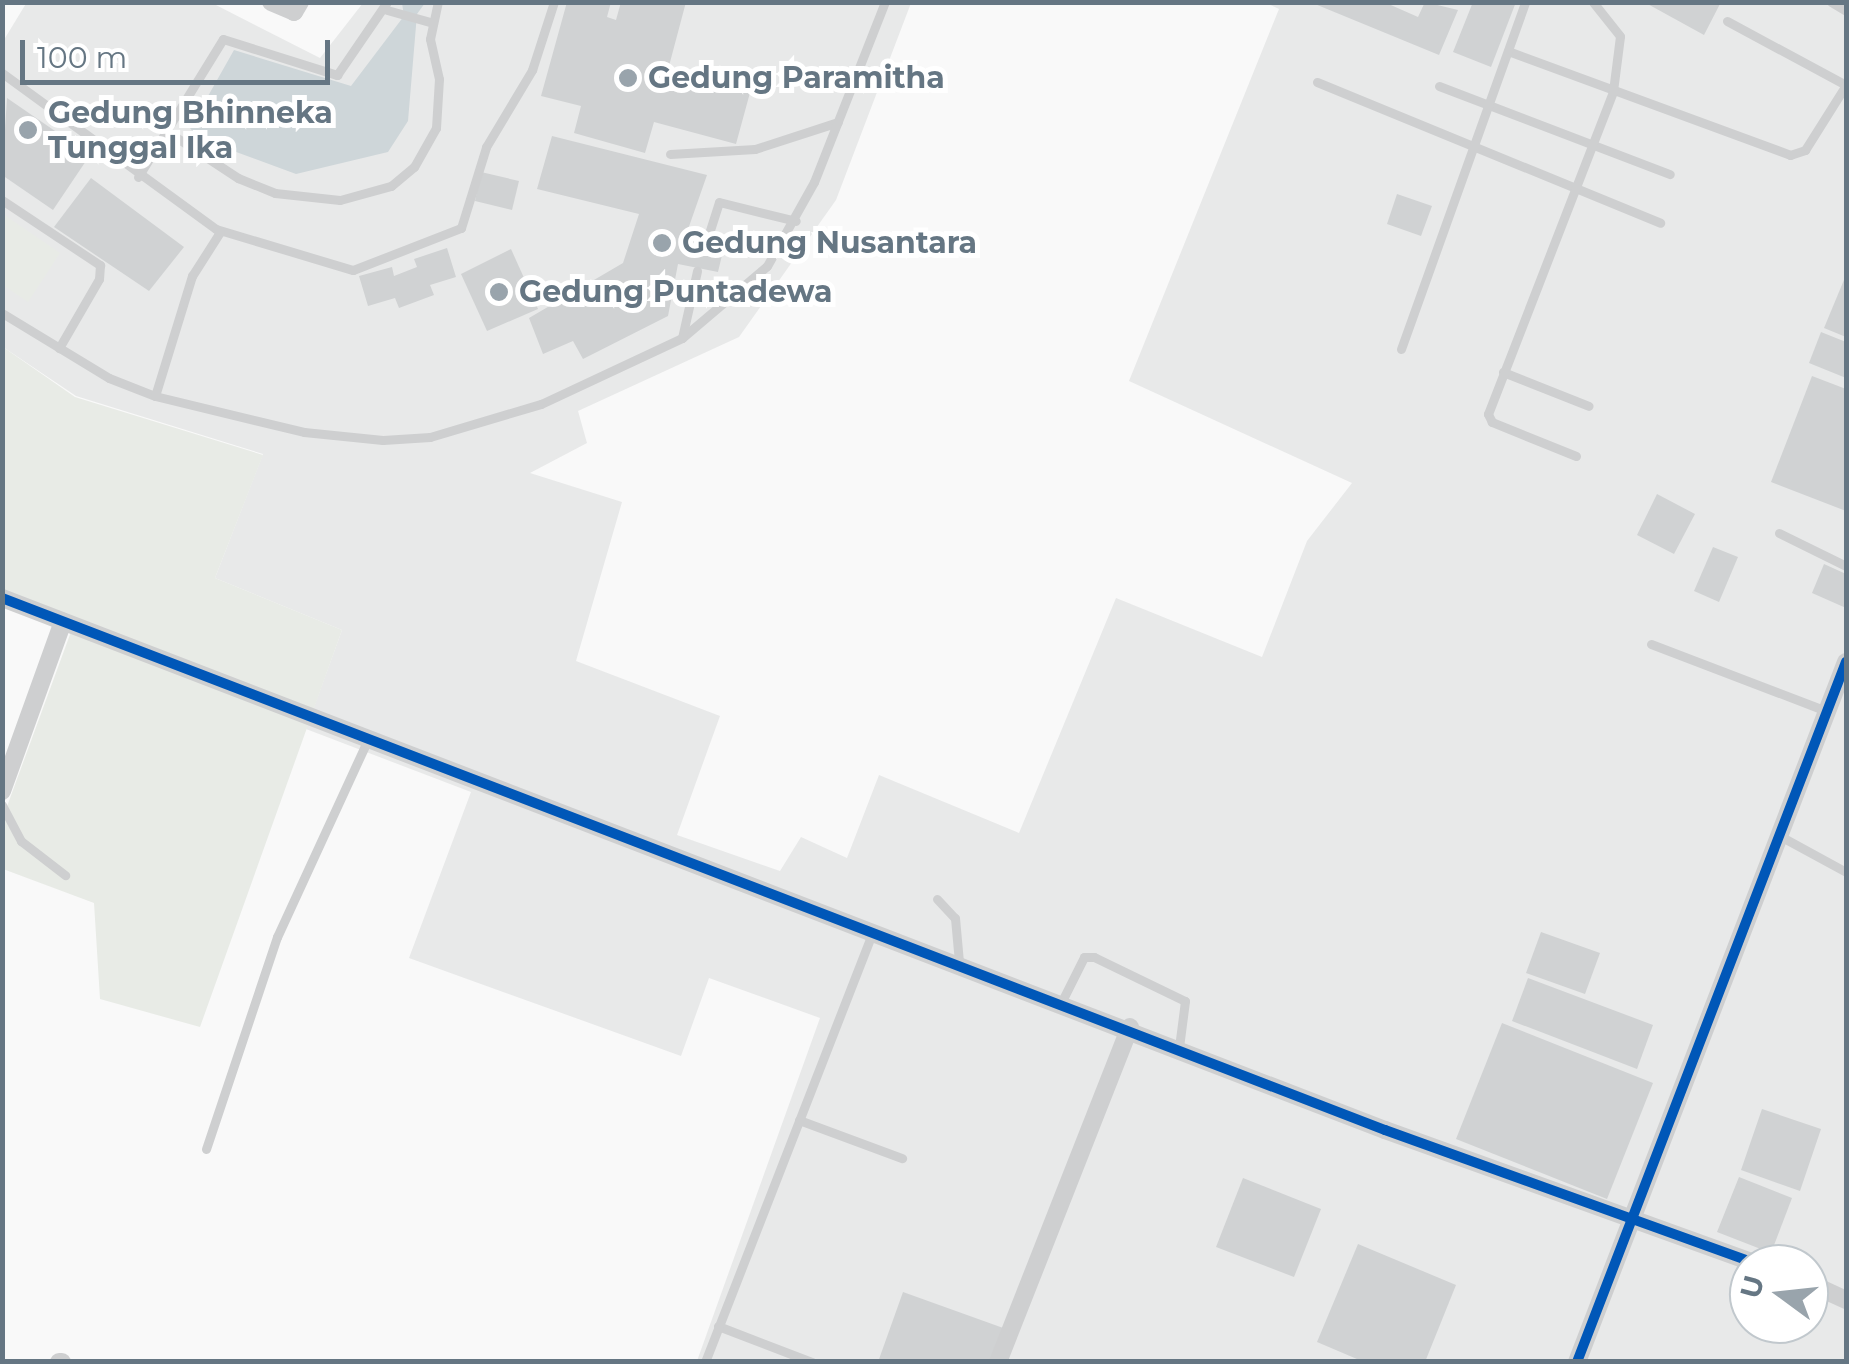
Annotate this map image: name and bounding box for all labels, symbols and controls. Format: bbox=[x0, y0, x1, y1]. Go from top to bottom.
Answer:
scale bar bbox=[25, 20, 335, 82]
text: 100 m bbox=[37, 39, 127, 76]
place label: Gedung Paramitha bbox=[648, 60, 945, 96]
marker: Gedung Paramitha bbox=[617, 67, 639, 89]
place label: Gedung Bhinneka Tunggal Ika bbox=[48, 95, 333, 166]
marker: Gedung Bhinneka Tunggal Ika bbox=[17, 119, 39, 141]
place label: Gedung Nusantara bbox=[682, 225, 977, 261]
marker: Gedung Nusantara bbox=[651, 232, 673, 254]
place label: Gedung Puntadewa bbox=[519, 274, 833, 310]
marker: Gedung Puntadewa bbox=[488, 281, 510, 303]
north arrow bbox=[1729, 1244, 1829, 1344]
text: U bbox=[1733, 1272, 1771, 1302]

